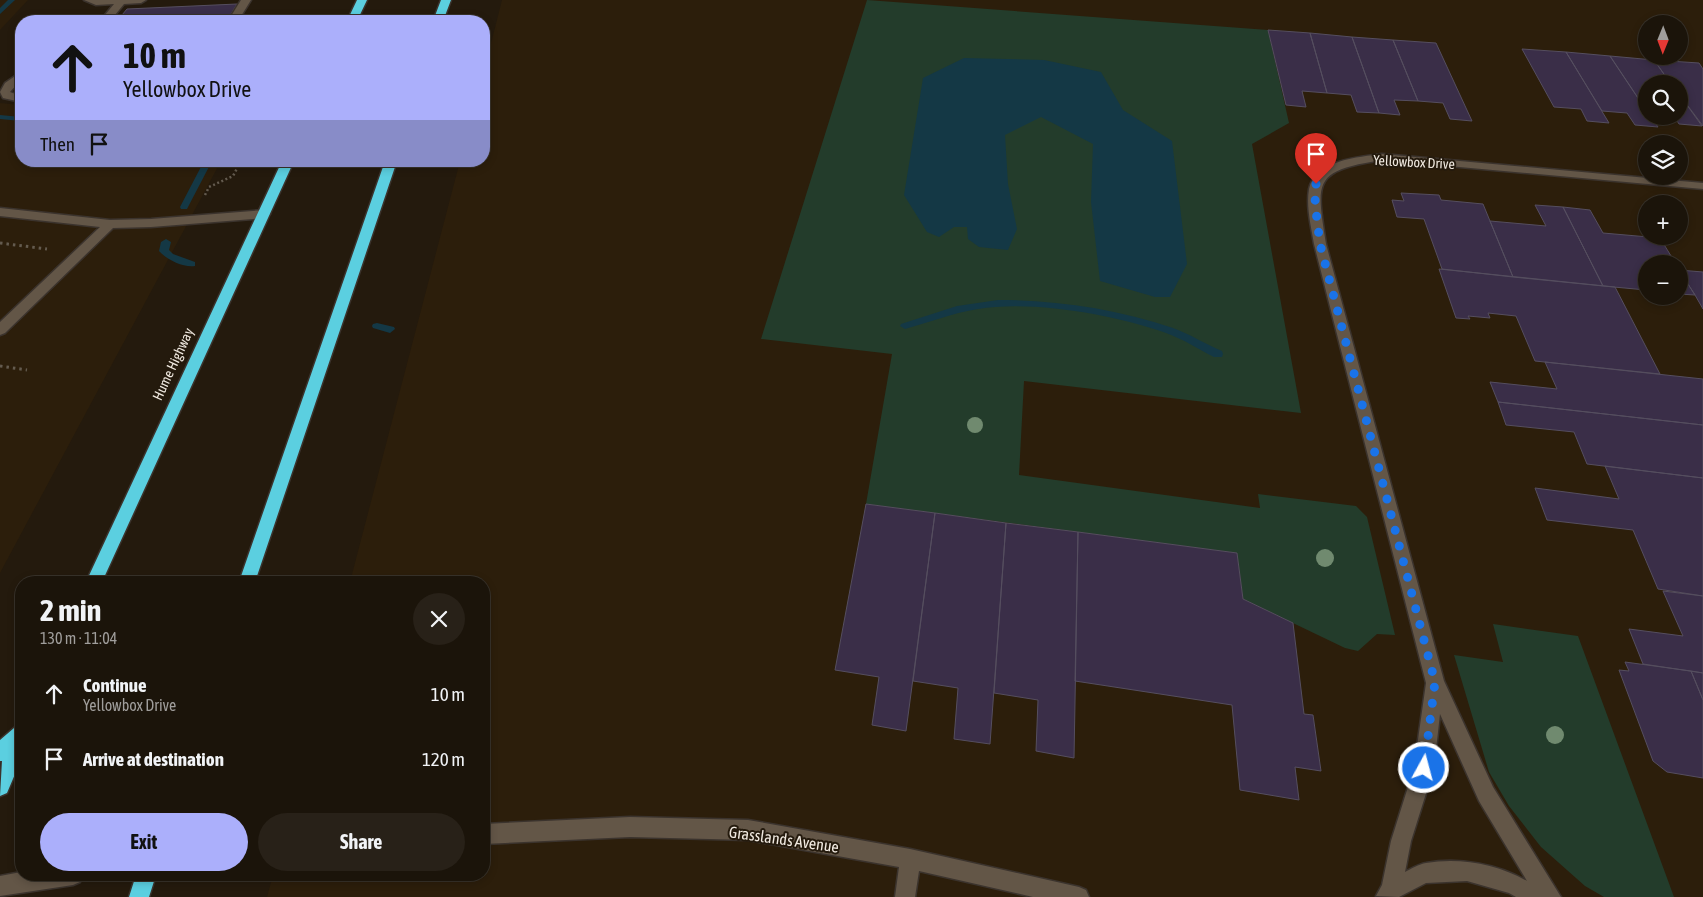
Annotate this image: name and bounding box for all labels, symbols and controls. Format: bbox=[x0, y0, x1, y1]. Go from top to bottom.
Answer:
north arrow bbox=[1638, 15, 1688, 65]
map controls bbox=[1638, 15, 1688, 305]
icon: ahead bbox=[40, 35, 105, 100]
text: 10 m bbox=[123, 35, 186, 75]
button: search bbox=[1638, 75, 1688, 125]
text: Yellowbox Drive bbox=[123, 76, 251, 102]
icon: arrive bbox=[85, 130, 113, 158]
text: Then bbox=[40, 133, 75, 155]
pin bbox=[1295, 133, 1337, 184]
button: layers bbox=[1638, 135, 1688, 185]
icon: arrive bbox=[1302, 140, 1330, 168]
street label: Yellowbox Drive bbox=[1373, 152, 1455, 172]
button: + bbox=[1638, 195, 1688, 245]
button: − bbox=[1638, 255, 1688, 305]
street label: Hume Highway bbox=[149, 325, 197, 403]
text: 2 min bbox=[40, 593, 101, 627]
button: close bbox=[413, 593, 465, 645]
text: 130 m · 11:04 bbox=[40, 629, 117, 647]
text: Continue bbox=[83, 674, 147, 696]
icon: ahead bbox=[40, 680, 68, 708]
text: 10 m bbox=[431, 683, 465, 705]
text: Yellowbox Drive bbox=[83, 696, 176, 714]
position arrow bbox=[1397, 741, 1449, 793]
icon: arrive bbox=[40, 745, 68, 773]
text: Arrive at destination bbox=[83, 748, 224, 770]
text: 120 m bbox=[422, 748, 465, 770]
button: Exit bbox=[40, 813, 248, 871]
button: Share bbox=[258, 813, 465, 871]
street label: Grasslands Avenue bbox=[728, 822, 840, 856]

